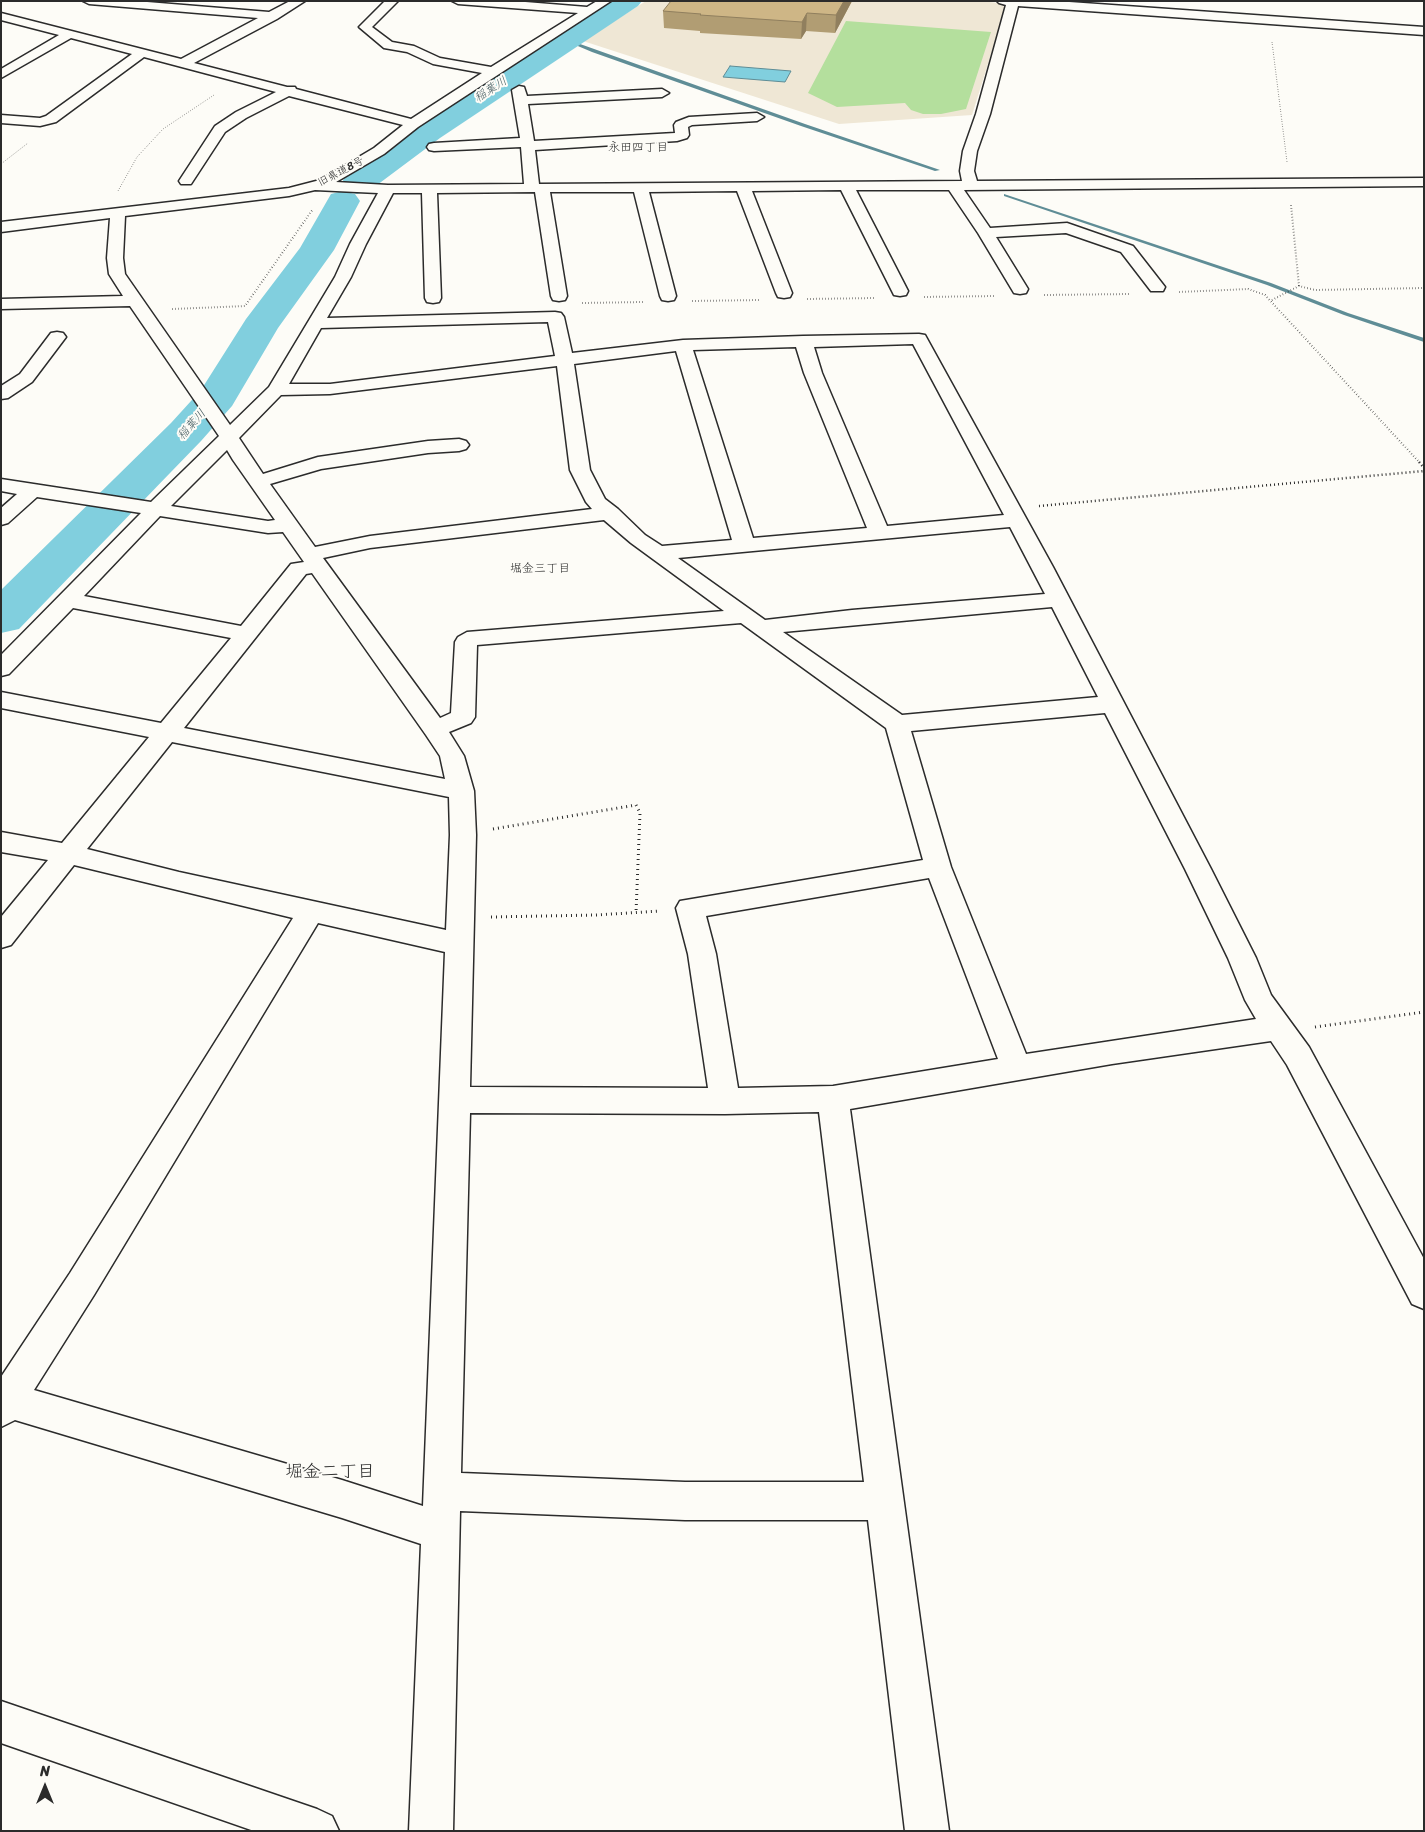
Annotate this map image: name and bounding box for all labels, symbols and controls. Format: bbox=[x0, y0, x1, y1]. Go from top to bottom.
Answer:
water label: 稲葉川 bbox=[472, 74, 510, 106]
district label: 永田四丁目 bbox=[608, 141, 668, 155]
street label: 旧県道8号 bbox=[316, 154, 366, 190]
water label: 稲葉川 bbox=[175, 407, 209, 443]
district label: 堀金三丁目 bbox=[510, 562, 570, 576]
district label: 堀金二丁目 bbox=[285, 1461, 375, 1483]
text: N bbox=[40, 1759, 50, 1784]
north arrow bbox=[20, 1762, 70, 1812]

